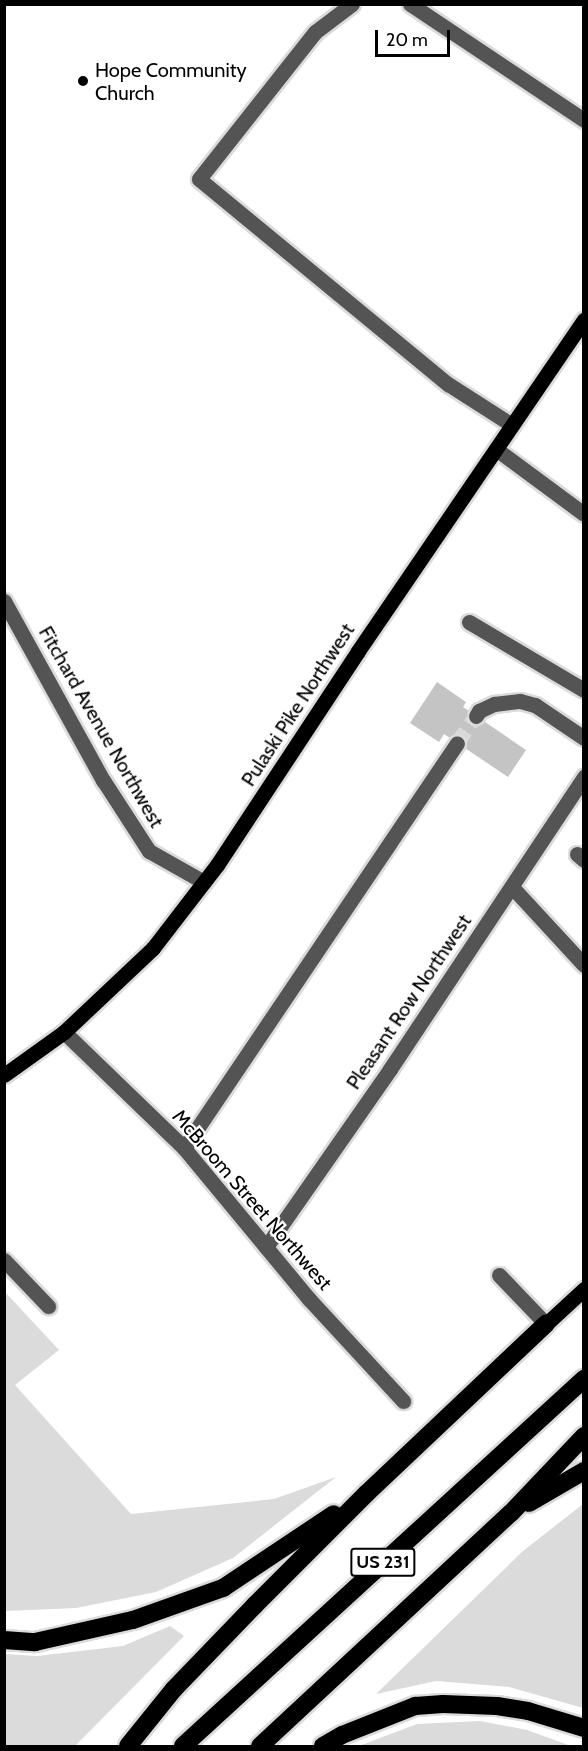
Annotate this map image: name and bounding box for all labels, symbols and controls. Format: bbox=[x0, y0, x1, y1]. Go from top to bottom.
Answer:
scale bar bbox=[378, 18, 453, 56]
text: 20 m bbox=[386, 29, 428, 51]
place label: Hope Community Church bbox=[95, 58, 247, 105]
marker: Hope Community Church bbox=[76, 74, 90, 88]
street label: Pulaski Pike Northwest bbox=[236, 619, 360, 791]
street label: Fitchard Avenue Northwest bbox=[33, 622, 169, 832]
street label: Pleasant Row Northwest bbox=[342, 910, 476, 1094]
street label: McBroom Street Northwest bbox=[167, 1105, 337, 1295]
road number: US 231 bbox=[350, 1547, 416, 1577]

